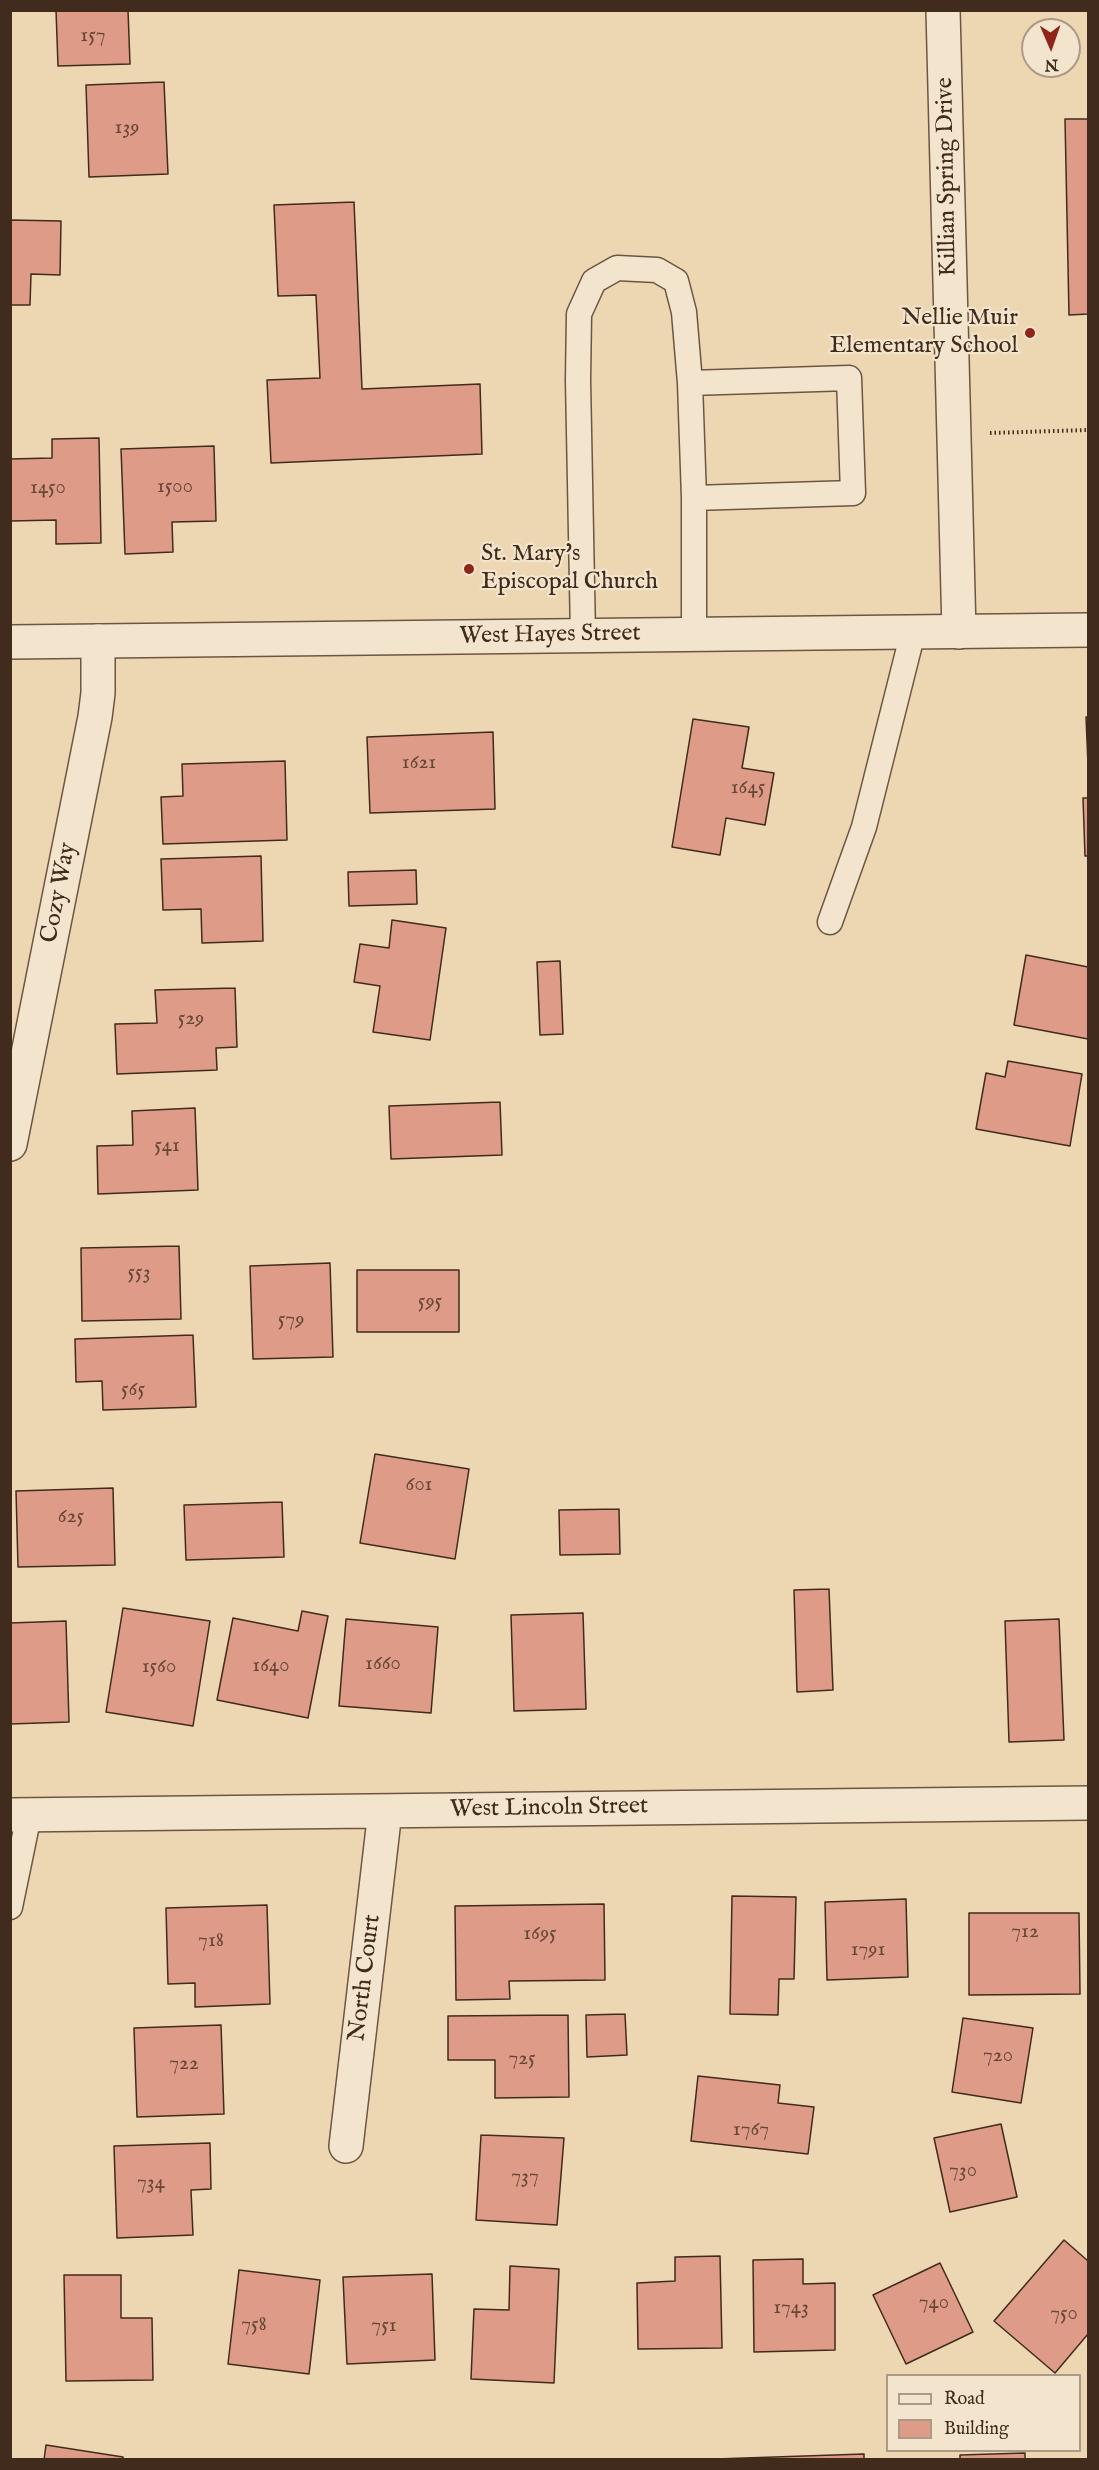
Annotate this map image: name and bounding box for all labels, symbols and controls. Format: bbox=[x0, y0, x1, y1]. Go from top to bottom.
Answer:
north arrow bbox=[1021, 18, 1081, 78]
house number: 157 bbox=[80, 24, 106, 50]
text: N bbox=[1044, 54, 1059, 74]
street label: Killian Spring Drive bbox=[932, 77, 964, 277]
house number: 139 bbox=[115, 116, 139, 142]
place label: Nellie Muir Elementary School bbox=[830, 305, 1018, 361]
marker: Nellie Muir Elementary School bbox=[1023, 326, 1037, 340]
house number: 1500 bbox=[157, 475, 193, 501]
house number: 1450 bbox=[30, 476, 66, 502]
place label: St. Mary's Episcopal Church bbox=[481, 541, 658, 597]
marker: St. Mary's Episcopal Church bbox=[462, 562, 476, 576]
street label: West Hayes Street bbox=[459, 620, 641, 652]
house number: 1621 bbox=[402, 751, 436, 777]
house number: 1645 bbox=[731, 776, 765, 802]
street label: Cozy Way bbox=[36, 840, 84, 946]
house number: 529 bbox=[178, 1007, 204, 1033]
house number: 541 bbox=[154, 1134, 180, 1160]
house number: 553 bbox=[127, 1261, 151, 1287]
house number: 595 bbox=[418, 1290, 442, 1316]
house number: 579 bbox=[278, 1308, 304, 1334]
house number: 565 bbox=[121, 1378, 145, 1404]
house number: 601 bbox=[406, 1473, 432, 1499]
house number: 625 bbox=[58, 1505, 84, 1531]
house number: 1660 bbox=[365, 1652, 401, 1678]
house number: 1640 bbox=[252, 1654, 290, 1680]
house number: 1560 bbox=[142, 1655, 176, 1681]
street label: West Lincoln Street bbox=[450, 1793, 648, 1825]
street label: North Court bbox=[344, 1913, 388, 2043]
house number: 712 bbox=[1011, 1920, 1039, 1946]
house number: 1695 bbox=[523, 1922, 557, 1948]
house number: 718 bbox=[198, 1929, 224, 1955]
house number: 1791 bbox=[851, 1938, 885, 1964]
house number: 720 bbox=[983, 2044, 1013, 2070]
house number: 725 bbox=[508, 2047, 536, 2073]
house number: 722 bbox=[169, 2052, 199, 2078]
house number: 1767 bbox=[733, 2118, 769, 2144]
house number: 730 bbox=[949, 2159, 977, 2185]
house number: 737 bbox=[511, 2165, 539, 2191]
house number: 734 bbox=[137, 2171, 165, 2197]
house number: 740 bbox=[919, 2291, 949, 2317]
house number: 1743 bbox=[773, 2296, 809, 2322]
house number: 750 bbox=[1050, 2302, 1078, 2328]
house number: 758 bbox=[241, 2313, 267, 2339]
house number: 751 bbox=[371, 2314, 397, 2340]
legend bbox=[886, 2374, 1081, 2452]
text: Road bbox=[944, 2388, 985, 2411]
text: Building bbox=[944, 2418, 1009, 2441]

